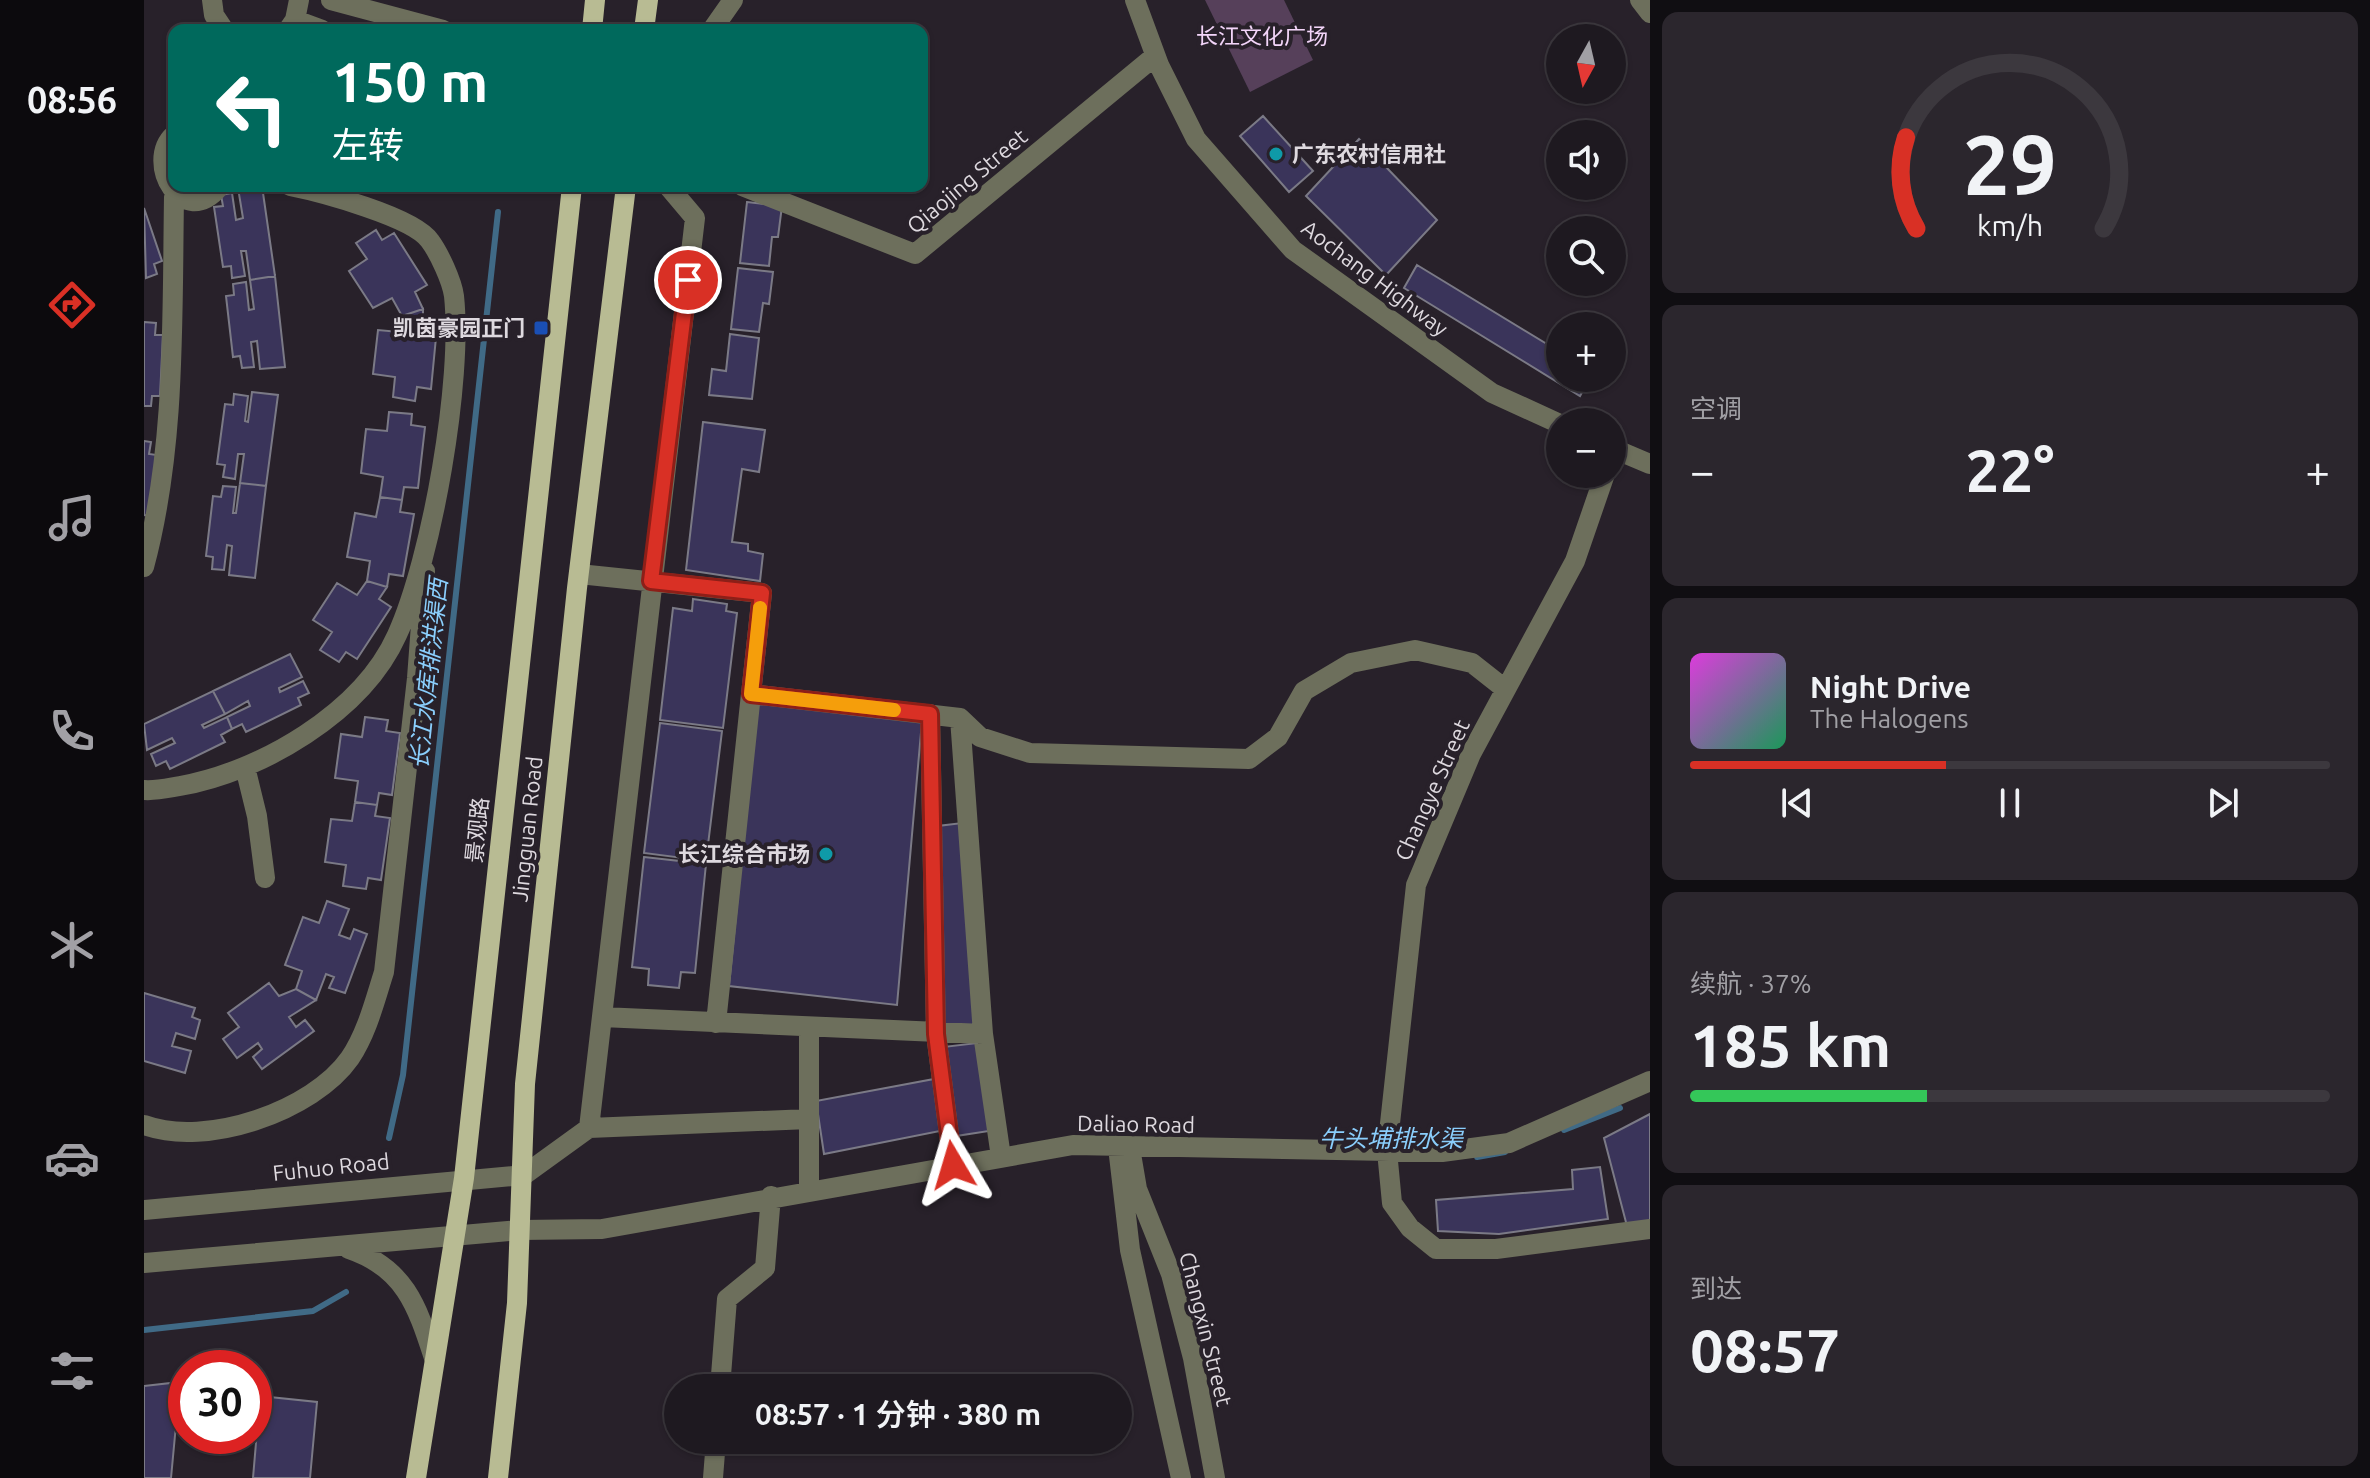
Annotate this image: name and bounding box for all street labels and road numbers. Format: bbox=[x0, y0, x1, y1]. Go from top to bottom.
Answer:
street label: Qiaojing Street bbox=[902, 123, 1032, 238]
street label: Aochang Highway bbox=[1297, 215, 1454, 341]
street label: Changye Street bbox=[1389, 715, 1474, 864]
street label: Jingguan Road bbox=[506, 755, 547, 903]
street label: 景观路 bbox=[461, 796, 492, 864]
street label: Daliao Road bbox=[1077, 1110, 1195, 1137]
street label: Fuhuo Road bbox=[271, 1148, 391, 1185]
street label: Changxin Street bbox=[1175, 1249, 1238, 1409]

